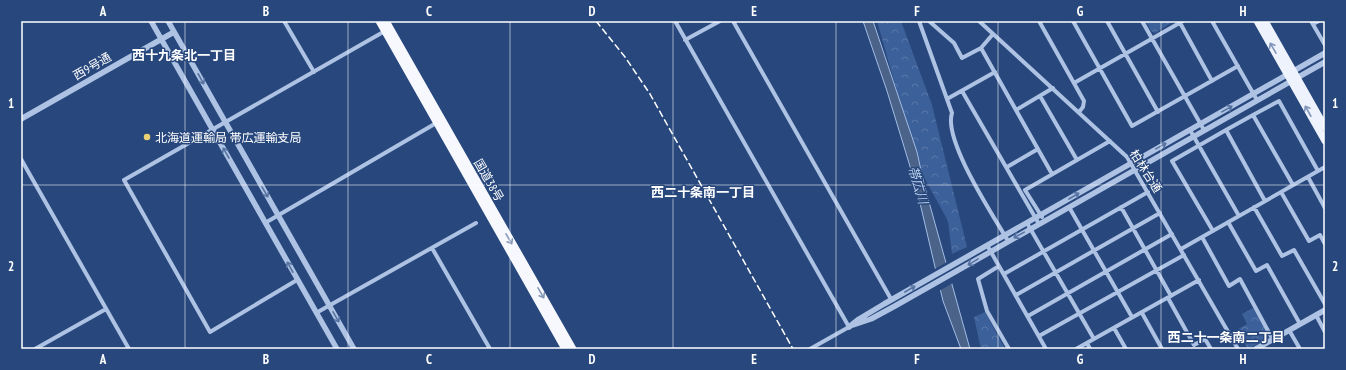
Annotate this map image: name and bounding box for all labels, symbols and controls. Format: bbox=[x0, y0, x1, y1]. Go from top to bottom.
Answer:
text: A bbox=[99, 3, 107, 20]
text: B bbox=[263, 3, 269, 20]
text: C bbox=[426, 3, 432, 20]
text: D bbox=[589, 3, 596, 20]
text: E bbox=[751, 3, 757, 20]
text: F bbox=[914, 3, 920, 20]
text: G bbox=[1077, 3, 1084, 20]
text: H bbox=[1240, 3, 1247, 20]
one-way arrow bbox=[1268, 42, 1276, 54]
district label: 西十九条北一丁目 bbox=[132, 47, 236, 64]
street label: 西9号通 bbox=[70, 49, 114, 83]
one-way arrow bbox=[197, 73, 205, 85]
text: 1 bbox=[8, 95, 14, 112]
text: 1 bbox=[1332, 95, 1338, 112]
one-way arrow bbox=[1221, 105, 1233, 112]
one-way arrow bbox=[1304, 105, 1312, 117]
place label: 北海道運輸局 帯広運輸支局 bbox=[155, 130, 302, 145]
marker: 北海道運輸局 帯広運輸支局 bbox=[142, 132, 152, 142]
one-way arrow bbox=[1155, 142, 1167, 150]
one-way arrow bbox=[221, 147, 229, 159]
street label: 柏林台通 bbox=[1127, 147, 1165, 195]
street label: 国道38号 bbox=[471, 156, 507, 204]
water label: 帯広川 bbox=[904, 164, 932, 208]
district label: 西二十条南一丁目 bbox=[651, 184, 755, 201]
one-way arrow bbox=[261, 186, 269, 198]
one-way arrow bbox=[1068, 191, 1080, 199]
one-way arrow bbox=[1013, 231, 1025, 239]
one-way arrow bbox=[506, 233, 514, 245]
text: 2 bbox=[8, 258, 14, 275]
one-way arrow bbox=[967, 258, 979, 266]
text: 2 bbox=[1332, 258, 1338, 275]
one-way arrow bbox=[285, 261, 293, 273]
one-way arrow bbox=[904, 284, 916, 292]
one-way arrow bbox=[537, 287, 545, 299]
one-way arrow bbox=[333, 311, 341, 323]
district label: 西二十一条南二丁目 bbox=[1167, 329, 1285, 346]
text: A bbox=[99, 351, 107, 368]
text: B bbox=[263, 351, 269, 368]
text: C bbox=[426, 351, 432, 368]
text: D bbox=[589, 351, 596, 368]
text: E bbox=[751, 351, 757, 368]
text: F bbox=[914, 351, 920, 368]
text: G bbox=[1077, 351, 1084, 368]
text: H bbox=[1240, 351, 1247, 368]

